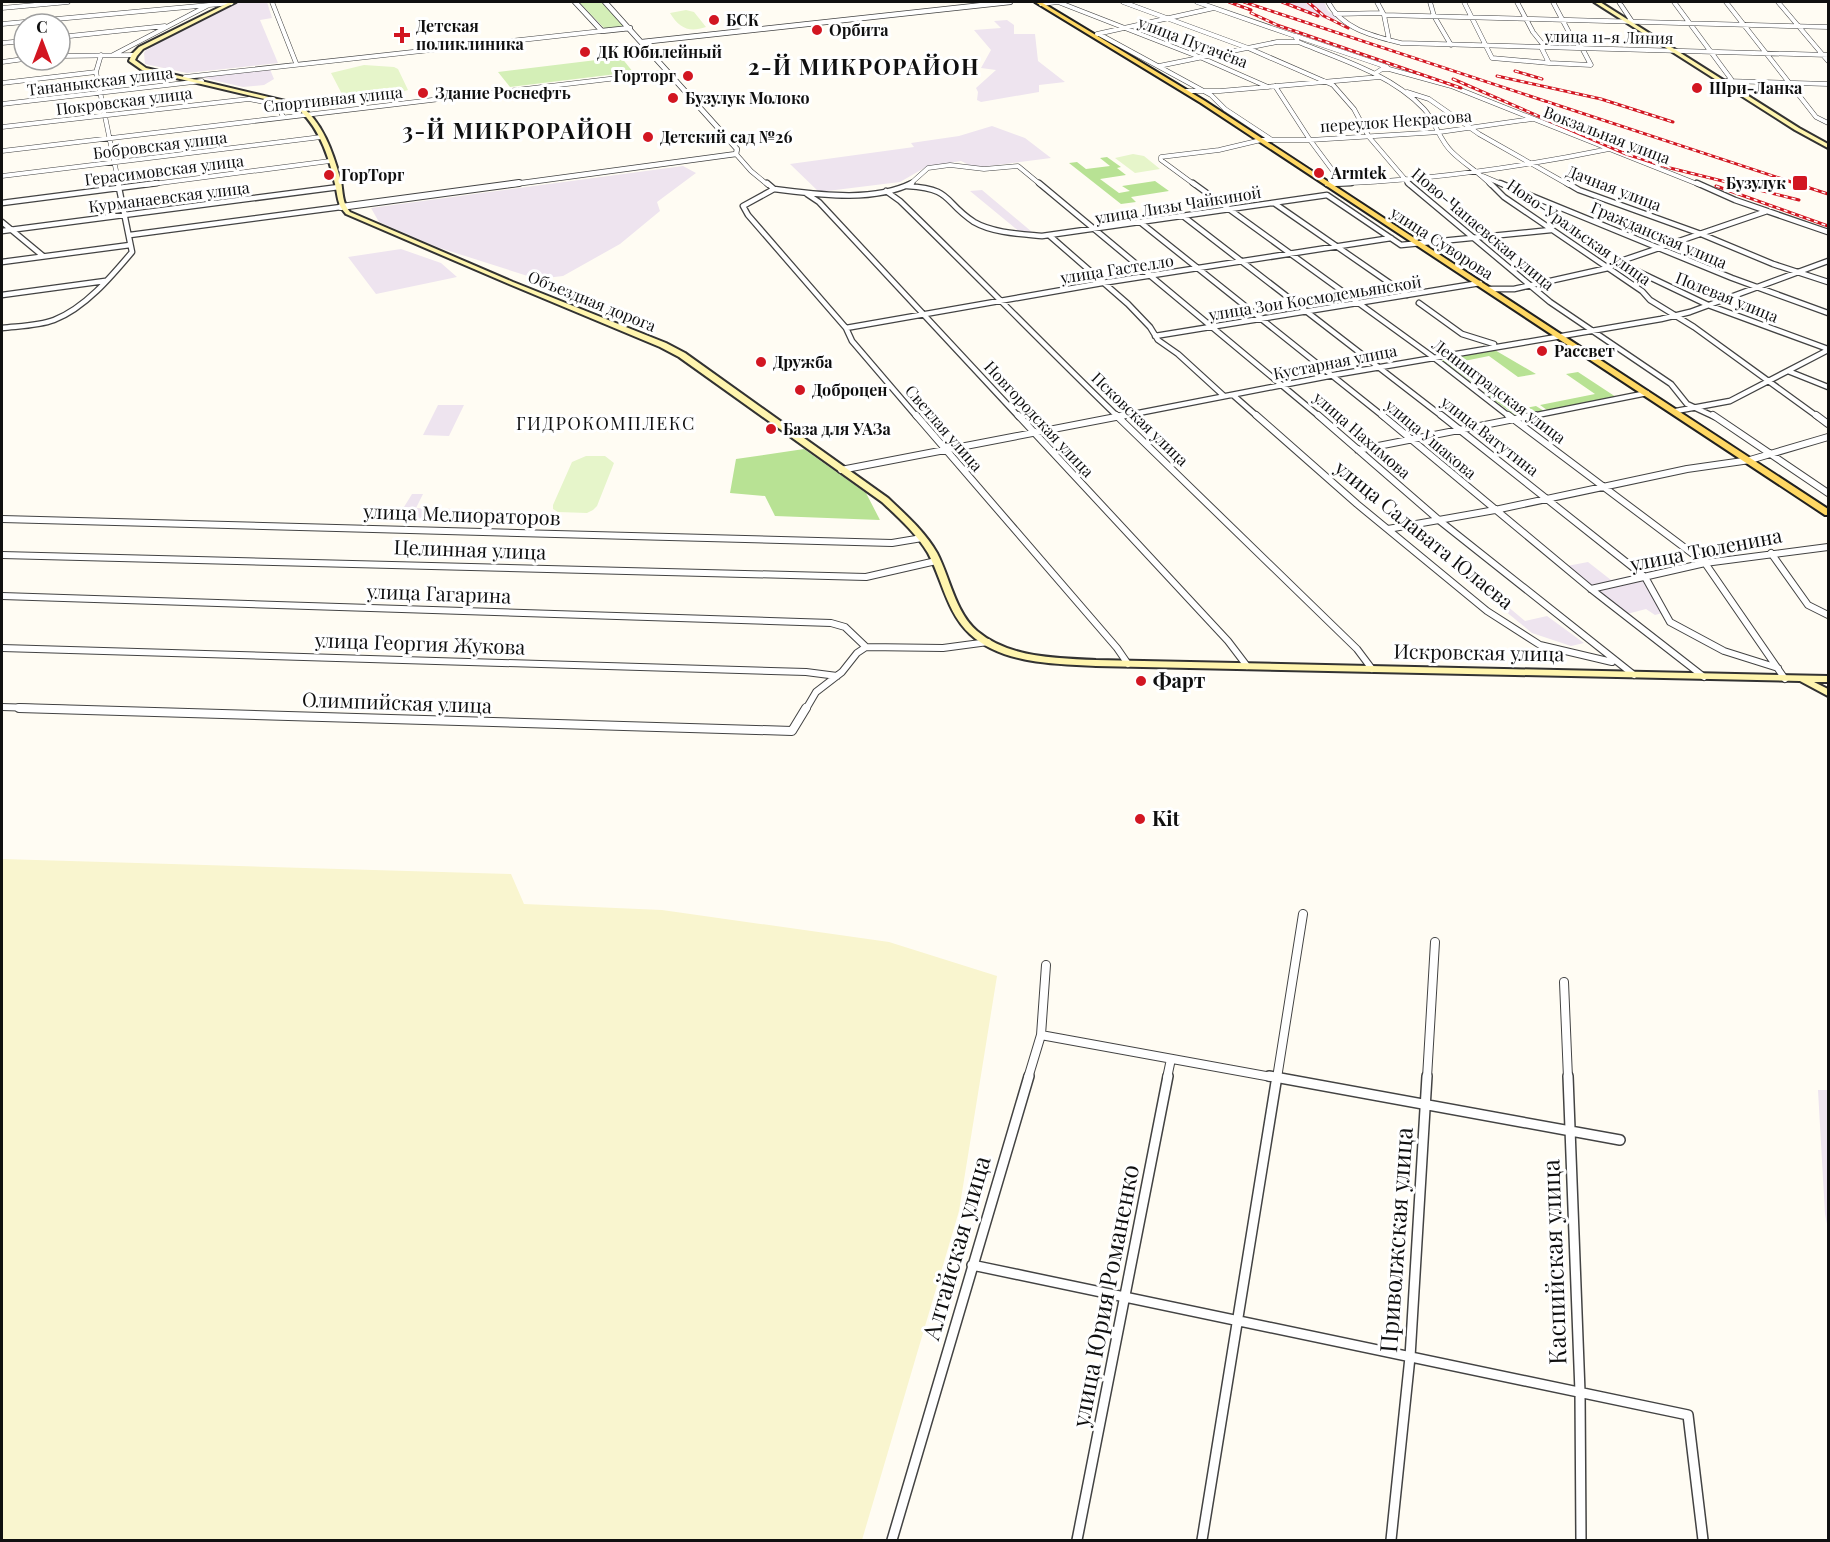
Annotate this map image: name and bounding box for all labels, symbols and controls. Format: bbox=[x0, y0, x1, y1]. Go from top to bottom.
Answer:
place label: БСК bbox=[726, 9, 760, 30]
street label: улица Пугачёва bbox=[1134, 11, 1251, 72]
north arrow bbox=[12, 12, 72, 72]
marker: БСК bbox=[707, 13, 721, 27]
place label: Детская поликлиника bbox=[416, 15, 524, 54]
text: С bbox=[36, 16, 48, 37]
place label: Орбита bbox=[829, 19, 889, 40]
marker: Орбита bbox=[810, 23, 824, 37]
street label: улица 11-я Линия bbox=[1543, 25, 1674, 48]
marker: Детская поликлиника bbox=[393, 26, 411, 44]
place label: ДК Юбилейный bbox=[597, 41, 722, 62]
marker: ДК Юбилейный bbox=[578, 45, 592, 59]
district label: 2-Й МИКРОРАЙОН bbox=[748, 51, 980, 81]
street label: Тананыкская улица bbox=[26, 61, 174, 100]
place label: Горторг bbox=[613, 65, 677, 86]
marker: Горторг bbox=[681, 69, 695, 83]
place label: Шри-Ланка bbox=[1709, 77, 1803, 98]
street label: Спортивная улица bbox=[262, 81, 404, 116]
marker: Шри-Ланка bbox=[1690, 81, 1704, 95]
street label: Покровская улица bbox=[55, 82, 193, 119]
place label: Здание Роснефть bbox=[435, 82, 571, 103]
marker: Здание Роснефть bbox=[416, 86, 430, 100]
place label: Бузулук Молоко bbox=[685, 87, 810, 108]
marker: Бузулук Молоко bbox=[666, 91, 680, 105]
street label: Вокзальная улица bbox=[1541, 101, 1674, 168]
street label: переулок Некрасова bbox=[1319, 105, 1473, 136]
district label: 3-Й МИКРОРАЙОН bbox=[402, 115, 634, 145]
street label: Бобровская улица bbox=[92, 126, 228, 163]
place label: Детский сад №26 bbox=[660, 126, 792, 147]
marker: Детский сад №26 bbox=[641, 130, 655, 144]
street label: Герасимовская улица bbox=[83, 149, 245, 190]
street label: Дачная улица bbox=[1564, 160, 1665, 215]
place label: Armtek bbox=[1330, 162, 1387, 183]
street label: Ново-Чапаевская улица bbox=[1408, 163, 1559, 295]
place label: ГорТорг bbox=[341, 164, 405, 185]
marker: Armtek bbox=[1312, 166, 1326, 180]
marker: ГорТорг bbox=[322, 168, 336, 182]
place label: Бузулук bbox=[1726, 172, 1786, 193]
street label: Ново-Уральская улица bbox=[1503, 174, 1655, 289]
marker: Бузулук bbox=[1791, 174, 1809, 192]
street label: Курманаевская улица bbox=[87, 176, 251, 217]
street label: улица Лизы Чайкиной bbox=[1092, 181, 1263, 228]
street label: Гражданская улица bbox=[1588, 196, 1731, 273]
street label: улица Суворова bbox=[1386, 201, 1498, 284]
street label: улица Гастелло bbox=[1058, 249, 1175, 288]
street label: Объездная дорога bbox=[525, 265, 659, 336]
street label: Полевая улица bbox=[1673, 266, 1782, 327]
street label: улица Зои Космодемьянской bbox=[1206, 270, 1423, 325]
street label: Ленинградская улица bbox=[1427, 333, 1570, 448]
street label: Кустарная улица bbox=[1271, 339, 1399, 384]
place label: Рассвет bbox=[1554, 340, 1615, 361]
marker: Рассвет bbox=[1535, 344, 1549, 358]
place label: Дружба bbox=[773, 351, 833, 372]
marker: Дружба bbox=[754, 355, 768, 369]
street label: Новгородская улица bbox=[980, 356, 1099, 481]
street label: Псковская улица bbox=[1087, 367, 1193, 470]
place label: Доброцен bbox=[812, 379, 888, 400]
street label: Светлая улица bbox=[901, 380, 988, 475]
marker: Доброцен bbox=[793, 383, 807, 397]
street label: улица Нахимова bbox=[1309, 386, 1415, 483]
street label: улица Ватутина bbox=[1436, 390, 1544, 480]
street label: улица Ушакова bbox=[1381, 394, 1481, 483]
district label: ГИДРОКОМПЛЕКС bbox=[516, 411, 696, 435]
place label: База для УАЗа bbox=[783, 418, 891, 439]
marker: База для УАЗа bbox=[764, 422, 778, 436]
street label: улица Салавата Юлаева bbox=[1329, 453, 1520, 614]
street label: улица Мелиораторов bbox=[362, 497, 561, 530]
street label: улица Тюленина bbox=[1627, 521, 1784, 577]
street label: Целинная улица bbox=[393, 532, 547, 565]
street label: улица Гагарина bbox=[365, 576, 512, 609]
street label: улица Георгия Жукова bbox=[313, 625, 526, 660]
street label: Искровская улица bbox=[1393, 637, 1565, 666]
place label: Фарт bbox=[1153, 666, 1206, 693]
marker: Фарт bbox=[1134, 674, 1148, 688]
street label: Олимпийская улица bbox=[302, 685, 493, 718]
place label: Kit bbox=[1152, 804, 1181, 831]
marker: Kit bbox=[1133, 812, 1147, 826]
street label: Приволжская улица bbox=[1371, 1126, 1419, 1354]
street label: Алтайская улица bbox=[913, 1152, 997, 1344]
street label: Каспийская улица bbox=[1533, 1159, 1573, 1365]
street label: улица Юрия Романенко bbox=[1063, 1162, 1145, 1431]

